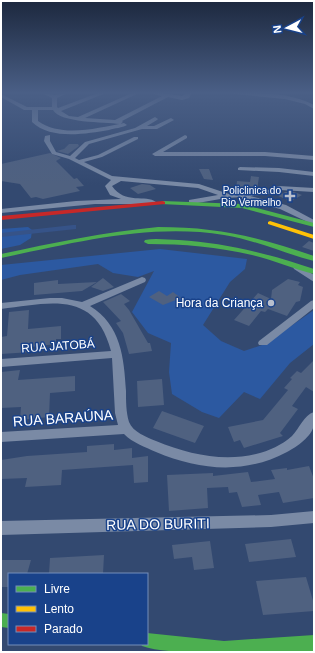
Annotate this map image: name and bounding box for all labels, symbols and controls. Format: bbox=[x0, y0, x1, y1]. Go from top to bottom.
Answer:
north arrow bbox=[267, 8, 307, 48]
text: N bbox=[271, 24, 284, 34]
place label: Policlinica do Rio Vermelho bbox=[221, 185, 281, 208]
marker: Policlinica do Rio Vermelho bbox=[284, 190, 296, 202]
place label: Hora da Criança bbox=[176, 296, 263, 310]
marker: Hora da Criança bbox=[266, 298, 276, 308]
street label: RUA JATOBÁ bbox=[21, 335, 95, 356]
street label: RUA BARAÚNA bbox=[12, 406, 114, 429]
street label: RUA DO BURITI bbox=[106, 515, 210, 533]
legend bbox=[8, 573, 148, 645]
text: Livre bbox=[44, 582, 70, 596]
text: Lento bbox=[44, 602, 74, 616]
text: Parado bbox=[44, 622, 83, 636]

